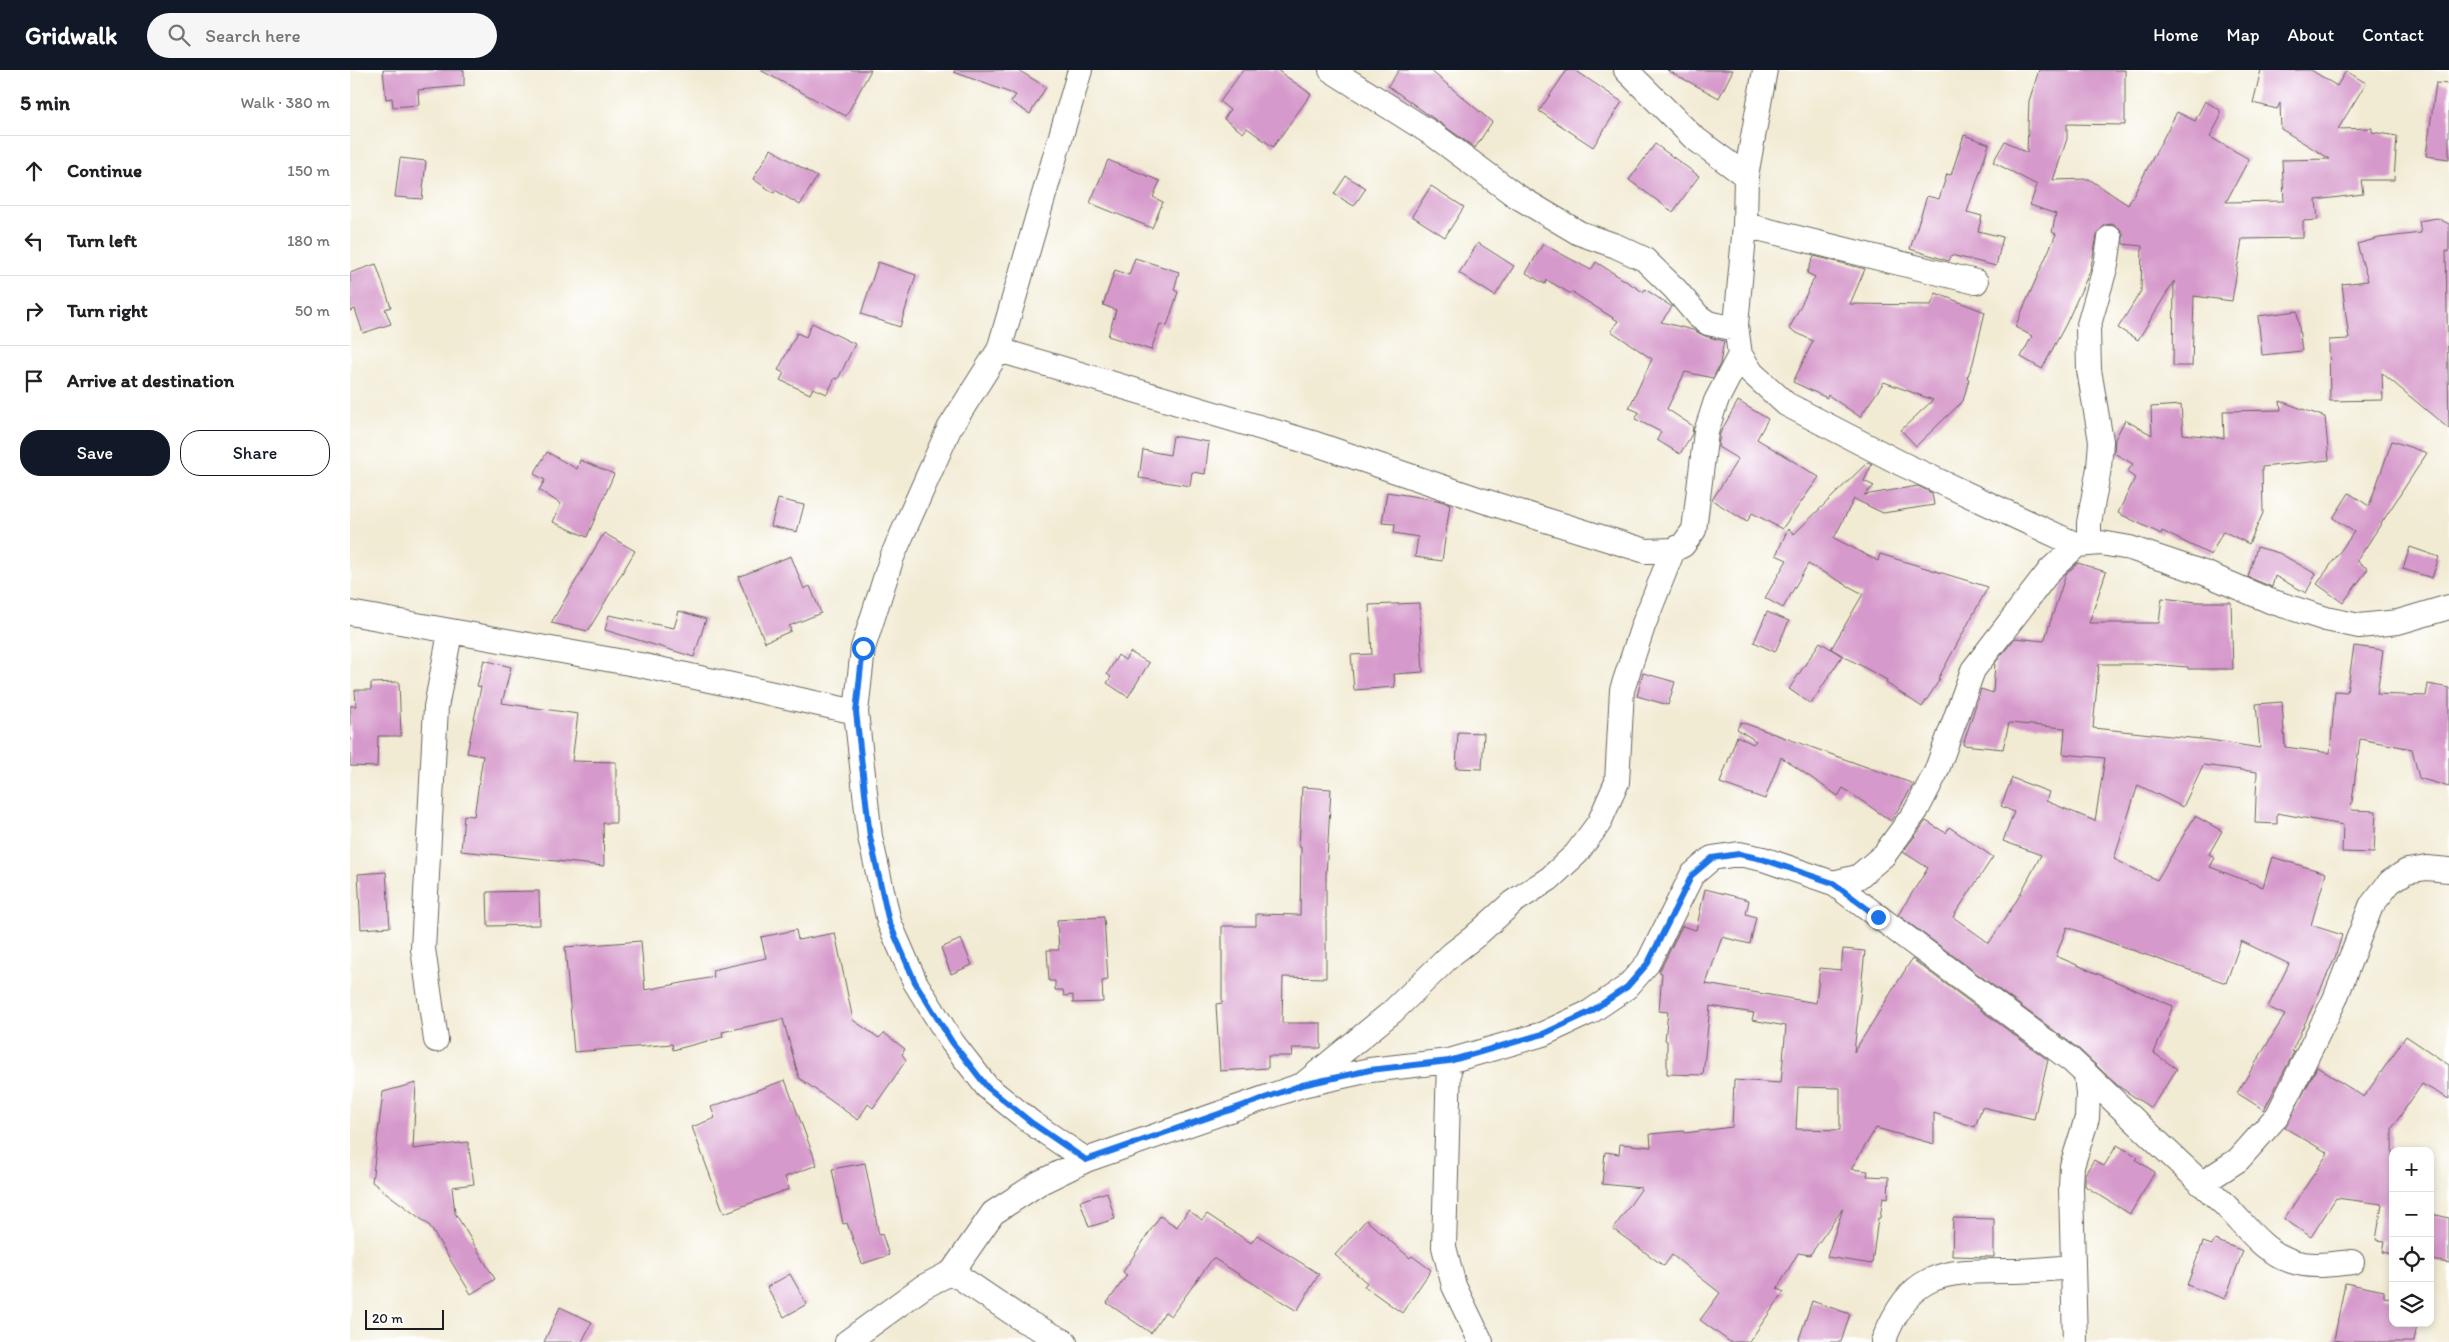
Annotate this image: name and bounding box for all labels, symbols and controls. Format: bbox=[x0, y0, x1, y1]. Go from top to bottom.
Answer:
search box bbox=[147, 13, 497, 58]
text: Gridwalk bbox=[25, 21, 117, 50]
icon: search bbox=[165, 21, 193, 49]
text: Search here bbox=[205, 24, 301, 47]
text: Home bbox=[2153, 24, 2199, 46]
text: Map bbox=[2227, 24, 2260, 46]
text: About bbox=[2288, 24, 2334, 46]
text: Contact bbox=[2362, 24, 2424, 46]
text: 5 min bbox=[20, 90, 70, 115]
text: Walk · 380 m bbox=[240, 93, 330, 112]
icon: ahead bbox=[20, 157, 48, 185]
text: Continue bbox=[67, 159, 142, 182]
text: 150 m bbox=[287, 161, 330, 180]
icon: left bbox=[20, 227, 48, 255]
text: Turn left bbox=[67, 229, 137, 252]
text: 180 m bbox=[287, 231, 330, 250]
icon: right bbox=[20, 297, 48, 325]
text: Turn right bbox=[67, 299, 148, 322]
text: 50 m bbox=[295, 301, 330, 320]
icon: arrive bbox=[20, 367, 48, 395]
text: Arrive at destination bbox=[67, 369, 234, 392]
button: Save bbox=[20, 430, 170, 476]
button: Share bbox=[180, 430, 330, 476]
route start bbox=[852, 637, 875, 660]
route end bbox=[1867, 906, 1890, 929]
map controls bbox=[2389, 1147, 2434, 1327]
button: + bbox=[2389, 1147, 2434, 1192]
button: − bbox=[2389, 1192, 2434, 1237]
button: locate bbox=[2389, 1237, 2434, 1282]
button: layers bbox=[2389, 1282, 2434, 1327]
scale bar bbox=[365, 1307, 444, 1330]
text: 20 m bbox=[372, 1310, 403, 1327]

